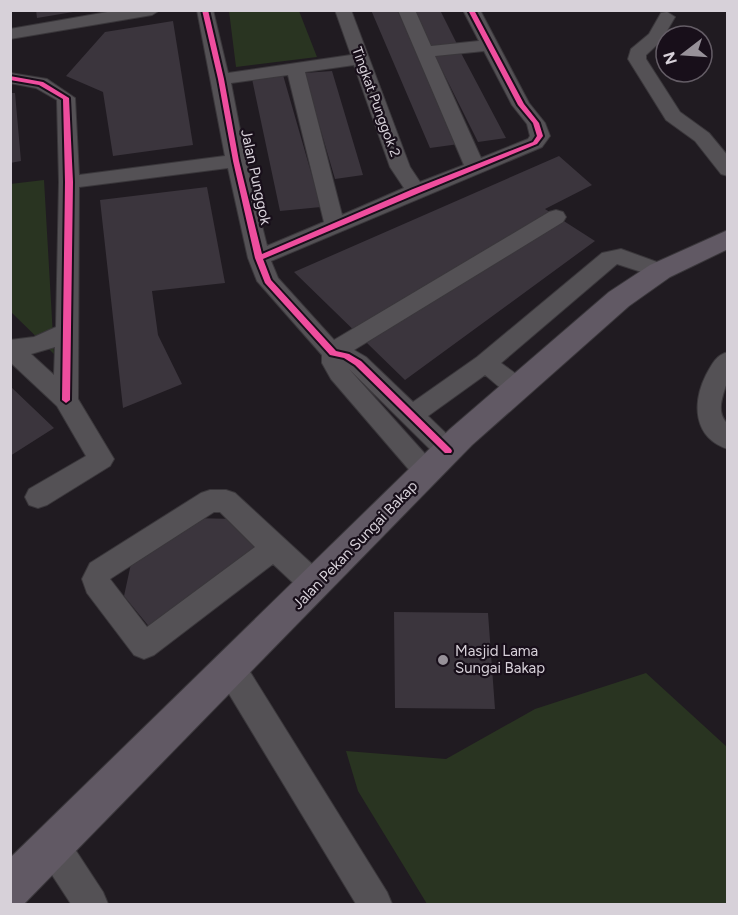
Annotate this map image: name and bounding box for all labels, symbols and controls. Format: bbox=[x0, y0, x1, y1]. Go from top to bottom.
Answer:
north arrow bbox=[654, 24, 714, 84]
street label: Tingkat Punggok 2 bbox=[348, 45, 404, 159]
text: N bbox=[659, 50, 681, 67]
street label: Jalan Punggok bbox=[237, 128, 275, 227]
street label: Jalan Pekan Sungai Bakap bbox=[289, 477, 421, 613]
place label: Masjid Lama Sungai Bakap bbox=[455, 642, 545, 677]
marker: Masjid Lama Sungai Bakap bbox=[436, 653, 450, 667]

